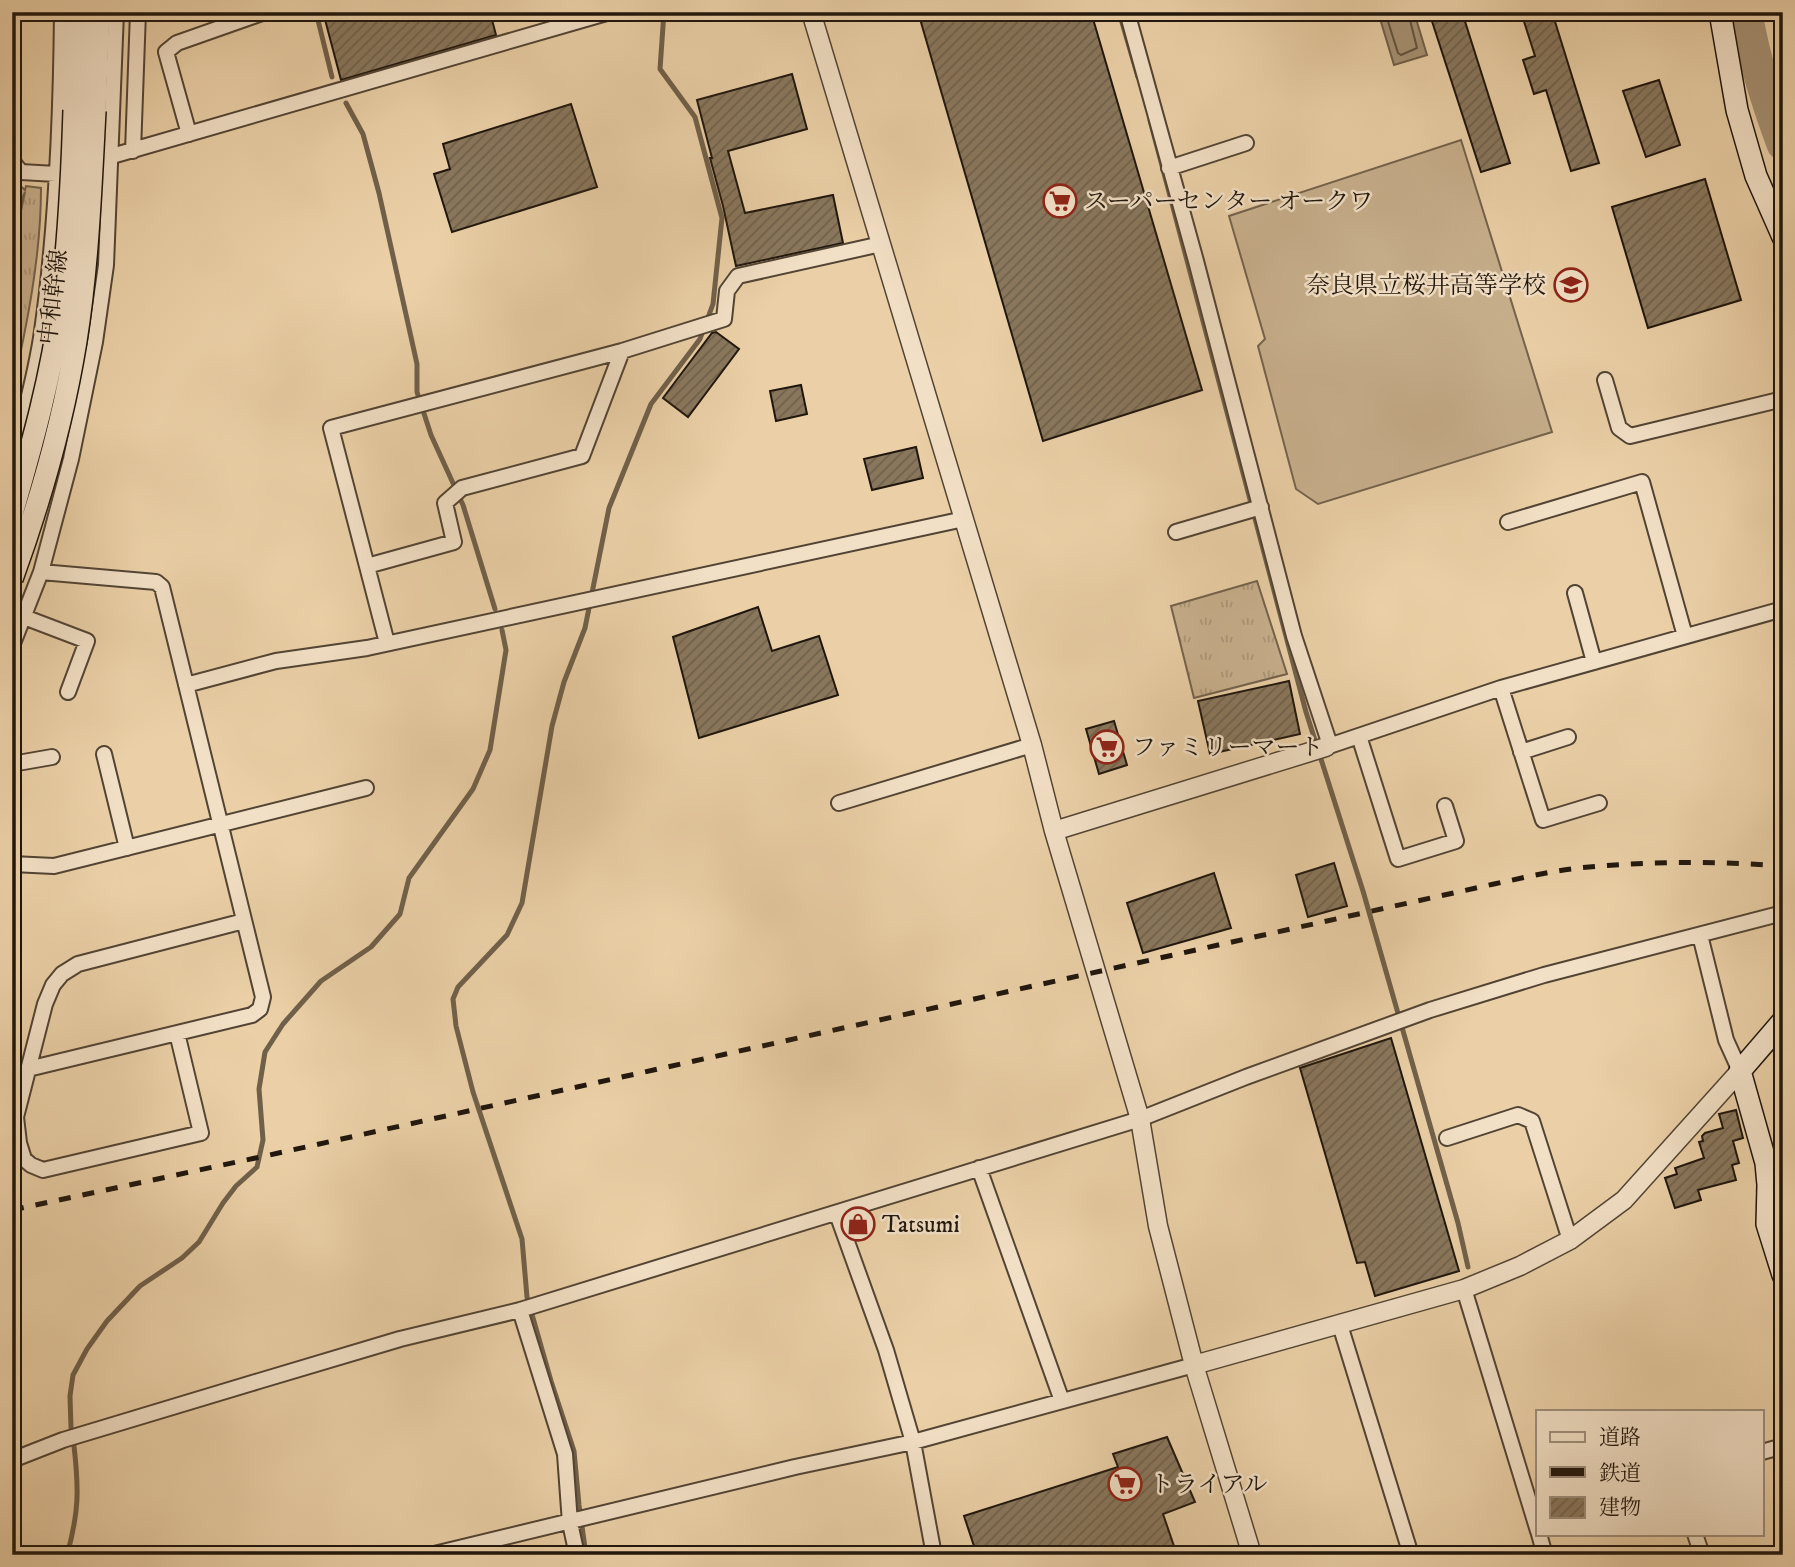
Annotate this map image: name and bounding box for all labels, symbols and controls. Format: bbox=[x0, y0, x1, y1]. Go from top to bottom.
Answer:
supermarket icon: スーパーセンター オークワ bbox=[1041, 182, 1079, 220]
place label: スーパーセンター オークワ bbox=[1084, 187, 1373, 217]
street label: 中和幹線 bbox=[33, 248, 75, 347]
school or university icon: 奈良県立桜井高等学校 bbox=[1552, 266, 1590, 304]
place label: 奈良県立桜井高等学校 bbox=[1306, 271, 1546, 301]
supermarket icon: ファミリーマート bbox=[1088, 728, 1126, 766]
place label: ファミリーマート bbox=[1132, 733, 1324, 763]
shop icon: Tatsumi bbox=[839, 1205, 877, 1243]
place label: Tatsumi bbox=[882, 1210, 960, 1240]
legend bbox=[1536, 1410, 1764, 1536]
text: 道路 bbox=[1599, 1425, 1641, 1451]
text: 鉄道 bbox=[1599, 1461, 1641, 1487]
supermarket icon: トライアル bbox=[1106, 1465, 1144, 1503]
place label: トライアル bbox=[1150, 1470, 1268, 1500]
text: 建物 bbox=[1599, 1495, 1641, 1521]

